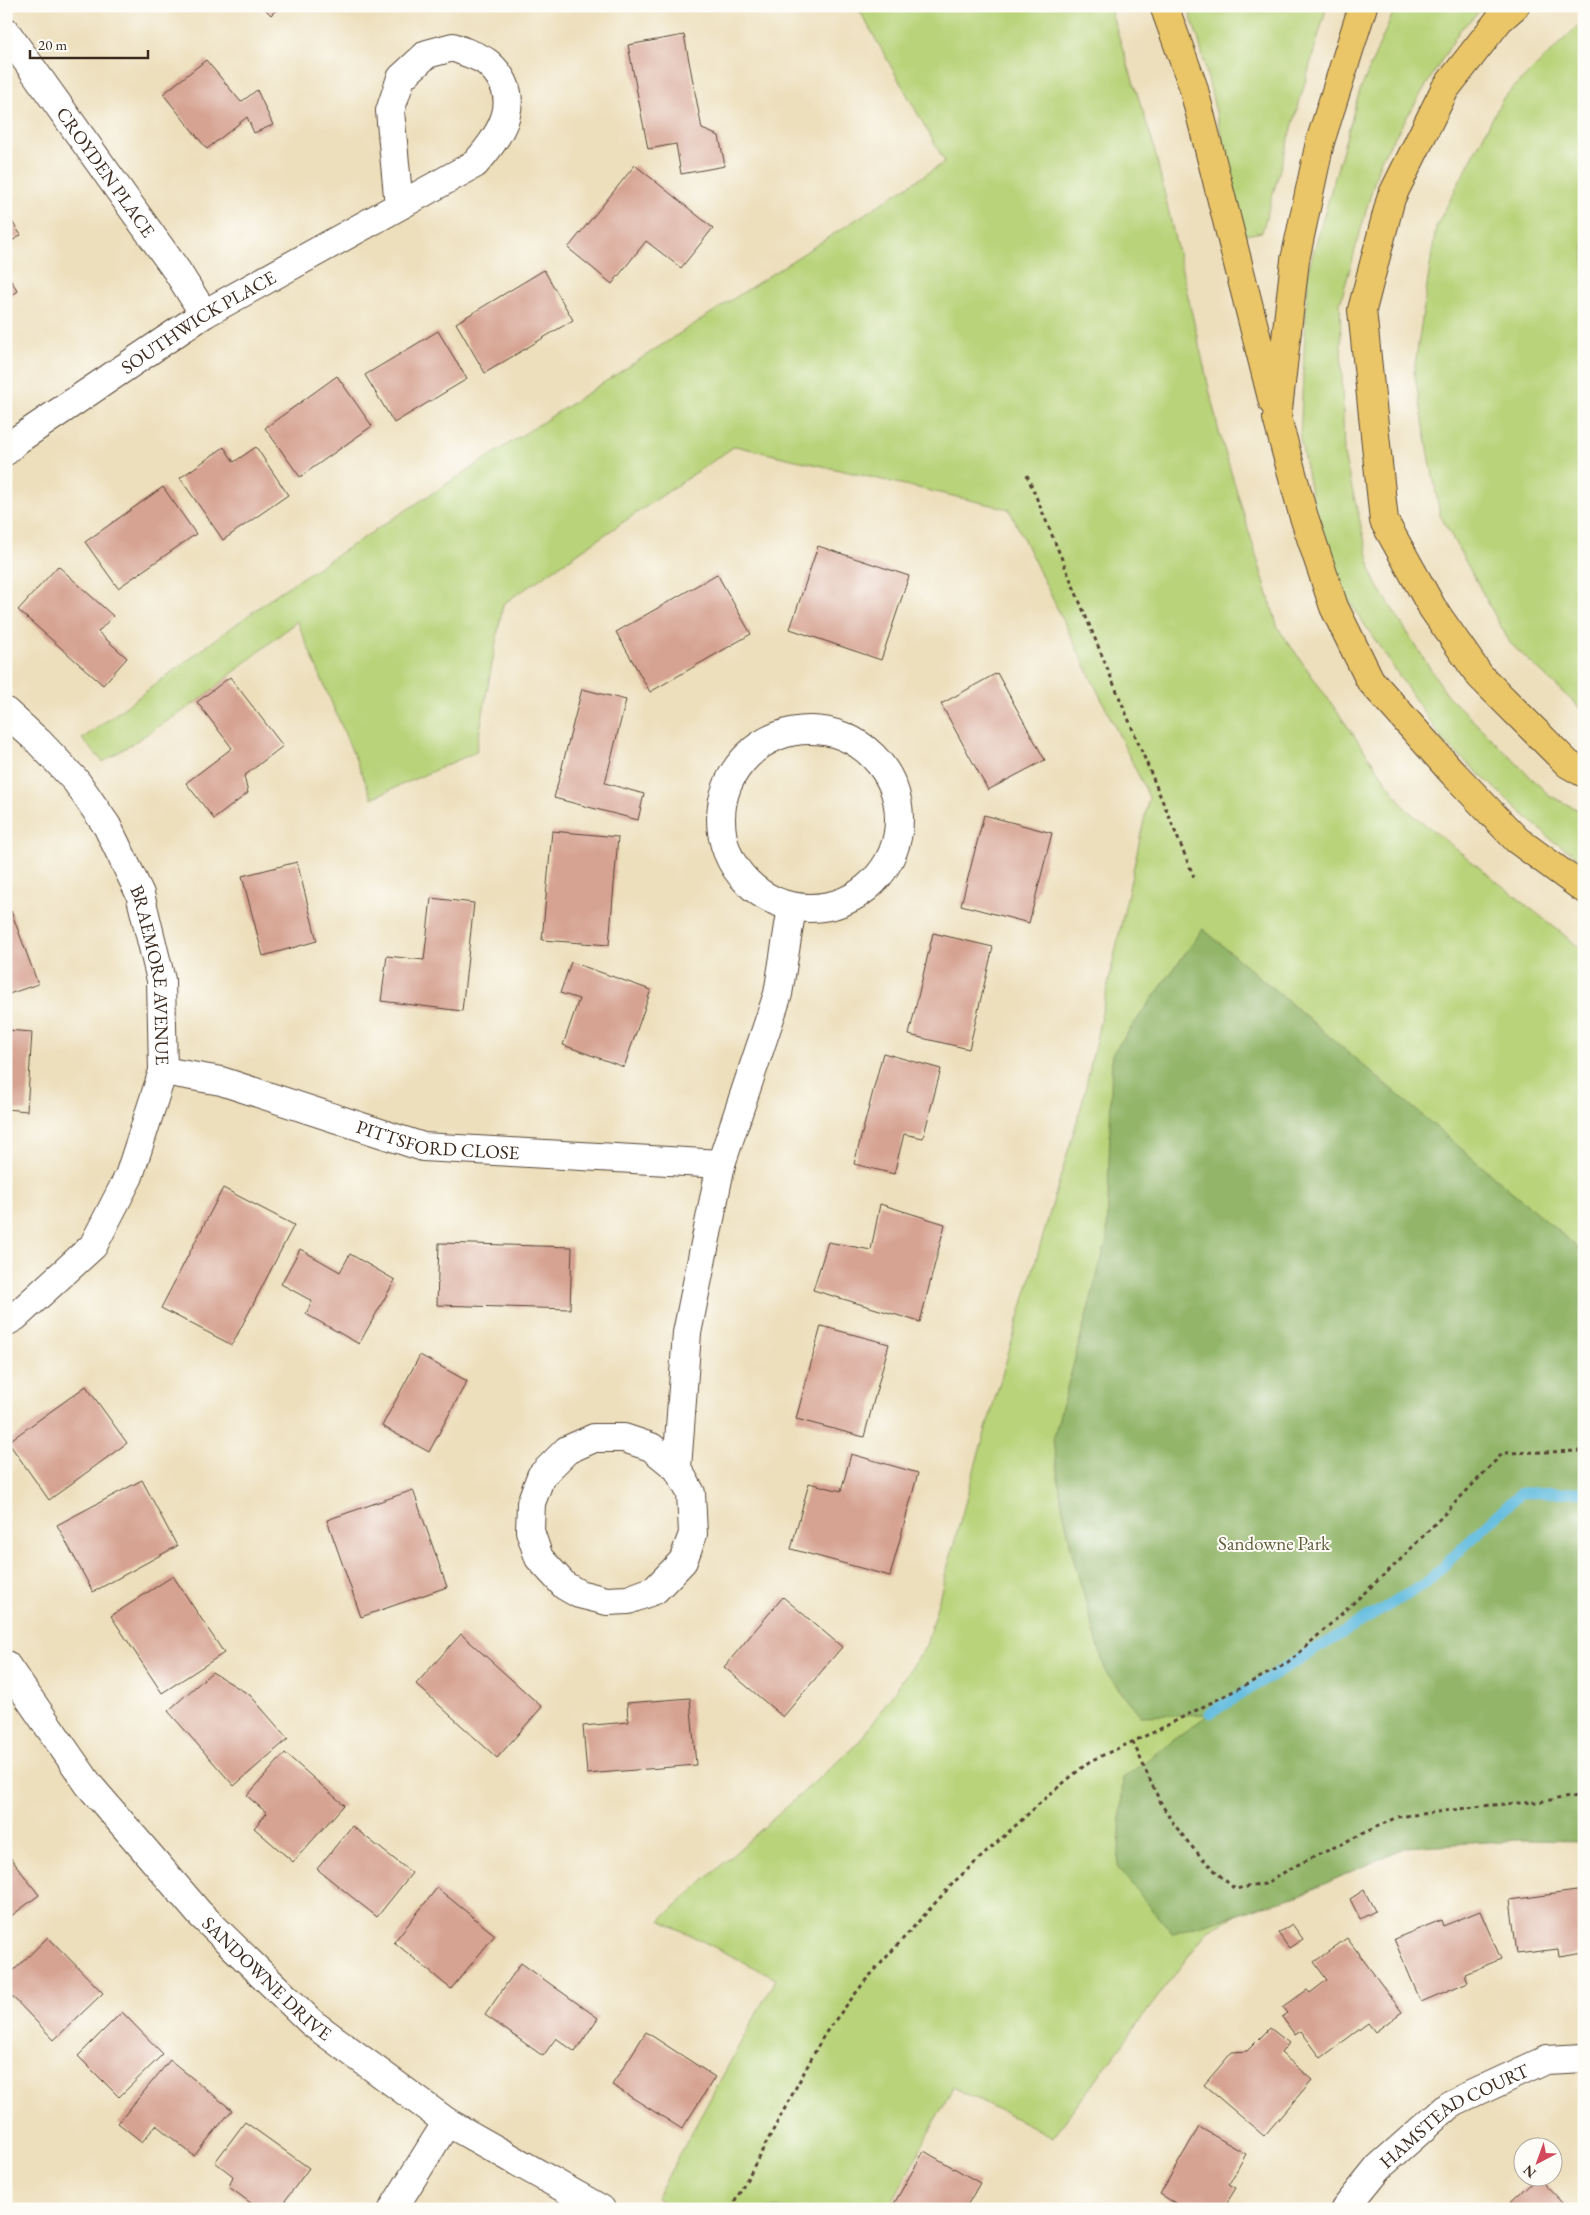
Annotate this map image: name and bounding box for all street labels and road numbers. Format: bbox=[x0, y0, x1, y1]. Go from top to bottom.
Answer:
street label: CROYDEN PLACE bbox=[51, 102, 161, 243]
street label: SOUTHWICK PLACE bbox=[116, 265, 281, 380]
street label: BRAEMORE AVENUE bbox=[124, 881, 175, 1066]
street label: PITTSFORD CLOSE bbox=[353, 1114, 520, 1165]
street label: SANDOWNE DRIVE bbox=[197, 1911, 337, 2046]
street label: HAMSTEAD COURT bbox=[1374, 2058, 1533, 2174]

